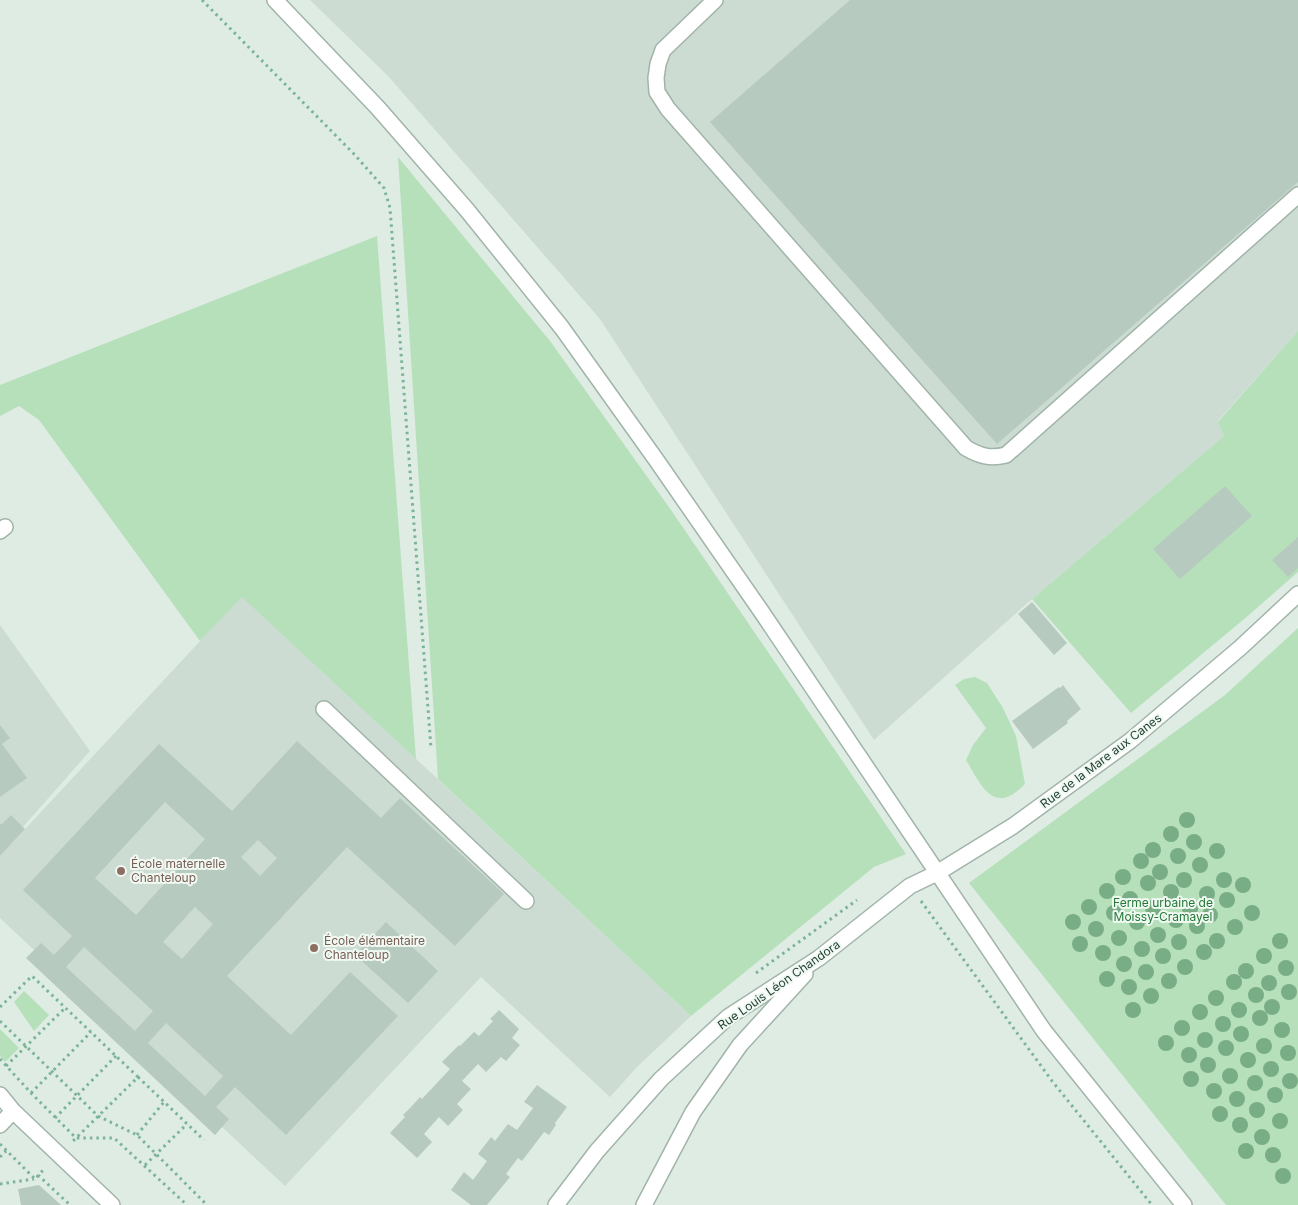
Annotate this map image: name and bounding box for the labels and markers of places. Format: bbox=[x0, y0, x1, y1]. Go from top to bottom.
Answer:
place label: École maternelle Chanteloup bbox=[131, 856, 225, 885]
marker: École maternelle Chanteloup bbox=[115, 865, 127, 877]
place label: École élémentaire Chanteloup bbox=[324, 933, 425, 962]
marker: École élémentaire Chanteloup bbox=[308, 942, 320, 954]

